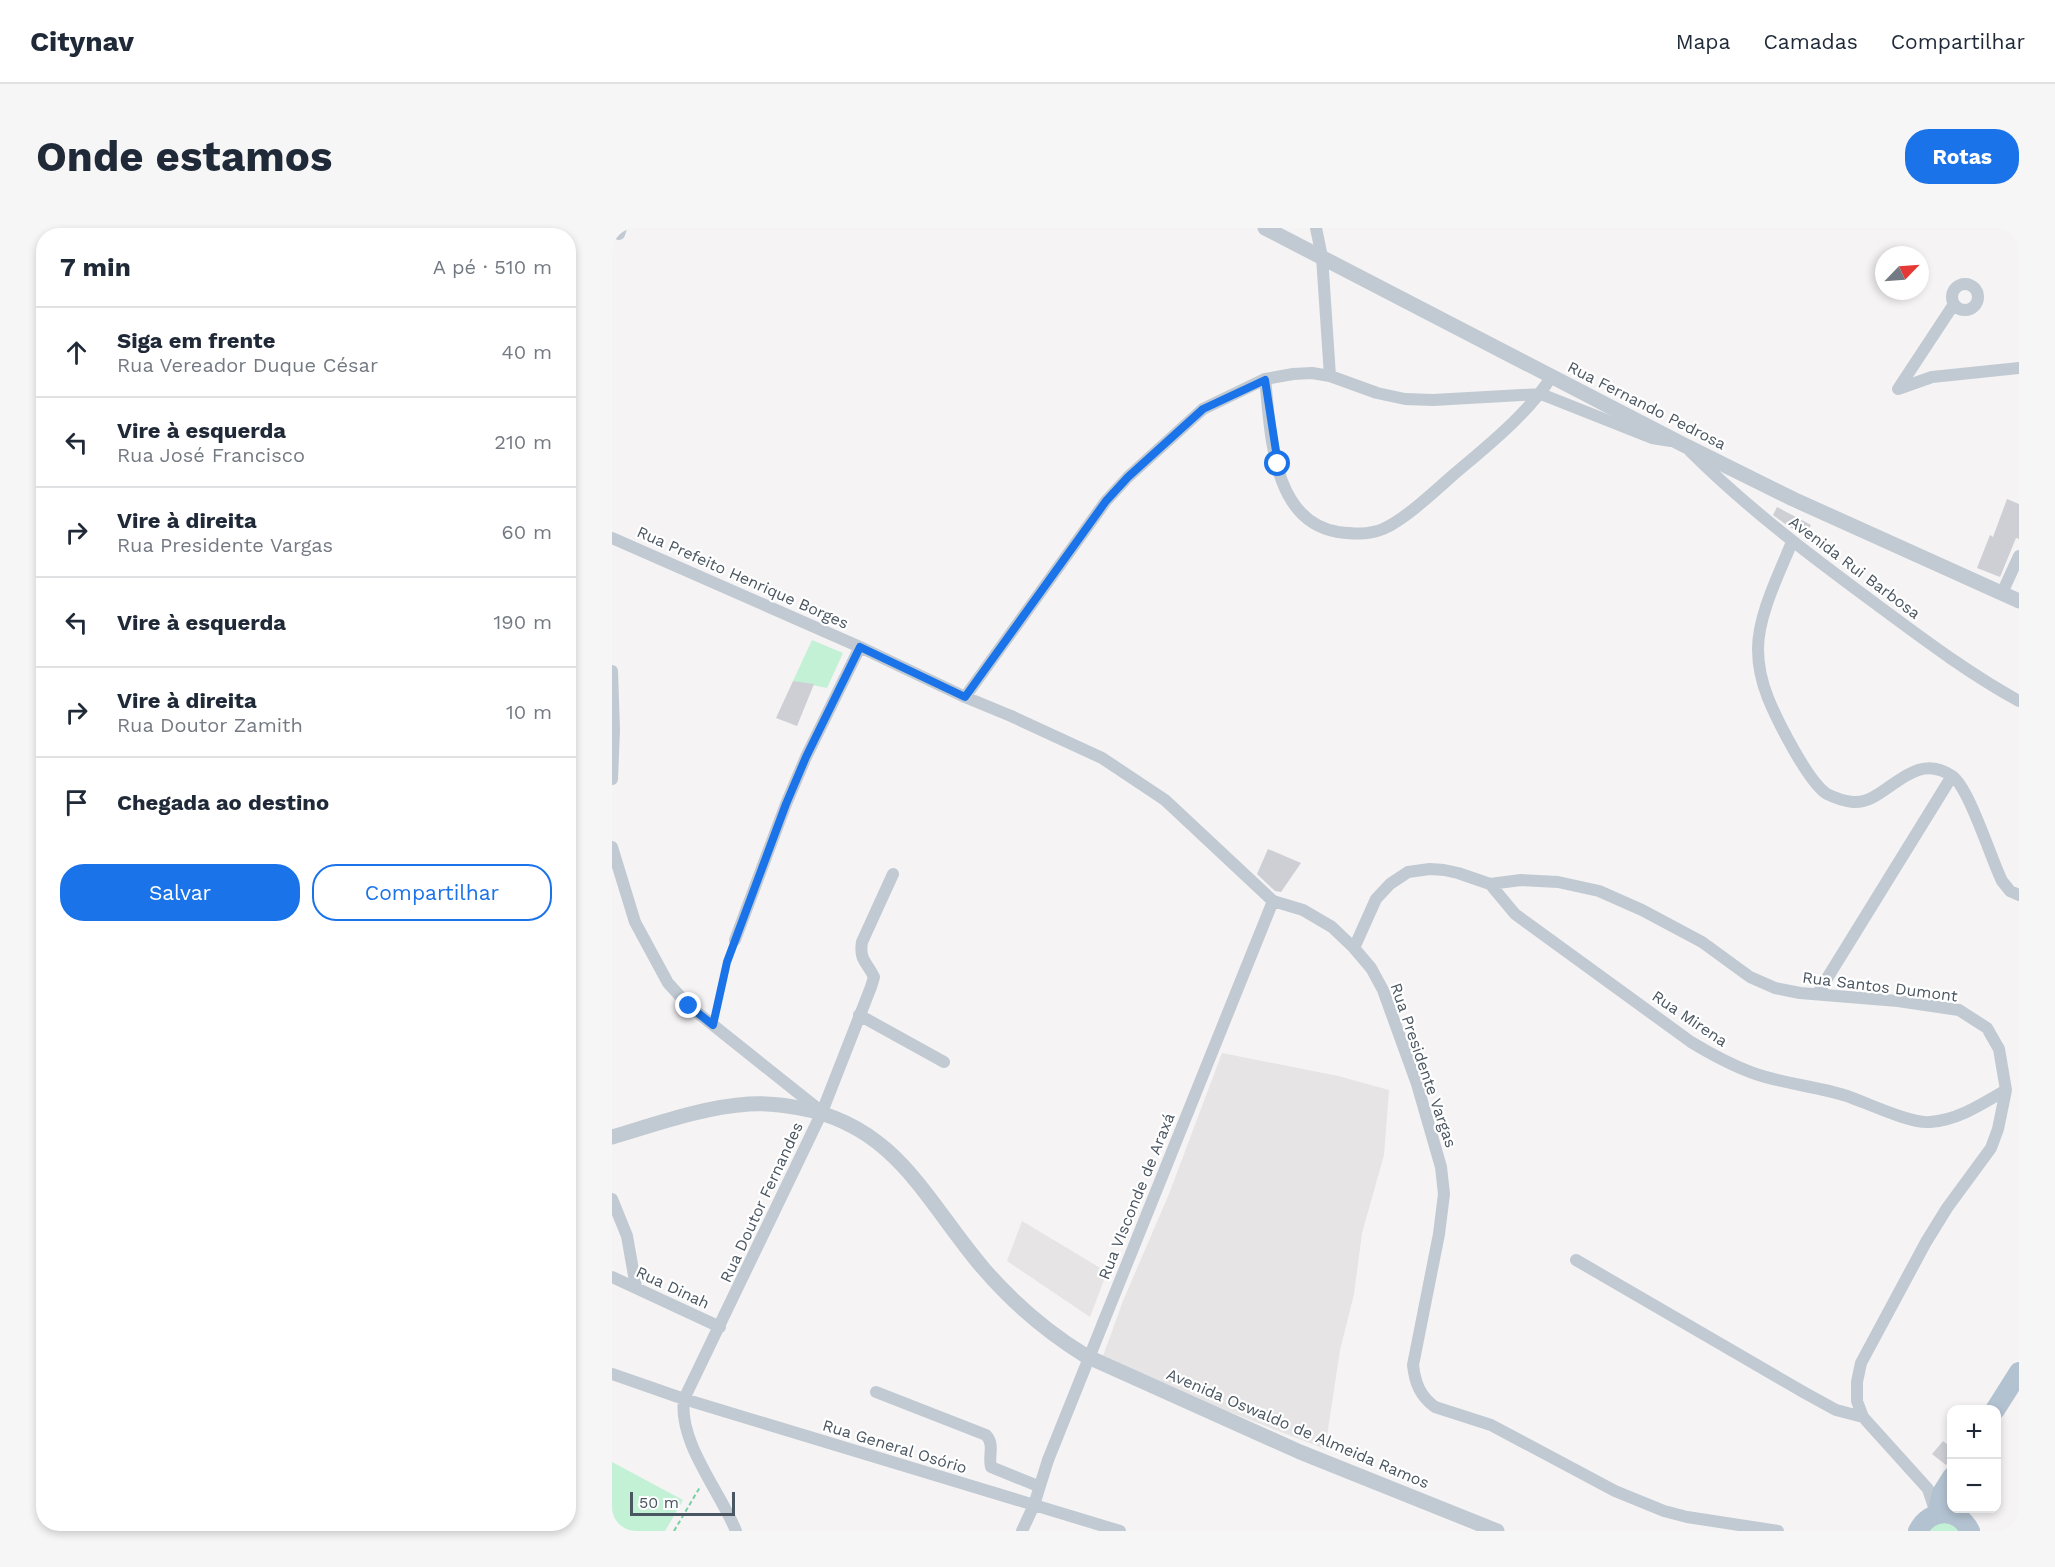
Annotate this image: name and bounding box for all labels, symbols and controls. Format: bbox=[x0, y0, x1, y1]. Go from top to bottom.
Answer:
text: Citynav bbox=[30, 25, 134, 58]
text: Mapa bbox=[1676, 29, 1730, 54]
text: Camadas bbox=[1763, 29, 1858, 54]
text: Compartilhar bbox=[1891, 29, 2025, 54]
button: Rotas bbox=[1905, 129, 2019, 184]
text: Onde estamos bbox=[36, 132, 332, 181]
north arrow bbox=[1875, 246, 1929, 300]
text: 7 min bbox=[60, 252, 131, 282]
text: A pé · 510 m bbox=[433, 255, 552, 279]
text: Siga em frente bbox=[117, 328, 275, 353]
icon: ahead bbox=[60, 336, 93, 369]
text: 40 m bbox=[501, 340, 552, 364]
text: Rua Vereador Duque César bbox=[117, 353, 378, 377]
street label: Rua Fernando Pedrosa bbox=[1564, 357, 1729, 454]
text: Vire à esquerda bbox=[117, 418, 286, 443]
icon: left bbox=[60, 426, 93, 459]
text: 210 m bbox=[494, 430, 552, 454]
text: Rua José Francisco bbox=[117, 443, 305, 467]
route start bbox=[1264, 450, 1290, 476]
text: Vire à direita bbox=[117, 508, 257, 533]
street label: Avenida Rui Barbosa bbox=[1785, 512, 1924, 623]
icon: right bbox=[60, 516, 93, 549]
text: 60 m bbox=[502, 520, 552, 544]
street label: Rua Prefeito Henrique Borges bbox=[634, 522, 851, 633]
text: Rua Presidente Vargas bbox=[117, 533, 333, 557]
icon: left bbox=[60, 606, 93, 639]
text: Vire à esquerda bbox=[117, 610, 286, 635]
text: 190 m bbox=[494, 610, 552, 634]
text: Vire à direita bbox=[117, 688, 257, 713]
icon: right bbox=[60, 696, 93, 729]
text: 10 m bbox=[506, 700, 552, 724]
text: Rua Doutor Zamith bbox=[117, 713, 303, 737]
icon: arrive bbox=[60, 786, 93, 819]
text: Chegada ao destino bbox=[117, 790, 329, 815]
button: Salvar bbox=[60, 864, 300, 921]
button: Compartilhar bbox=[312, 864, 552, 921]
street label: Rua Santos Dumont bbox=[1801, 968, 1959, 1005]
street label: Rua Presidente Vargas bbox=[1386, 980, 1461, 1150]
street label: Rua Mirena bbox=[1648, 986, 1731, 1051]
route end bbox=[675, 992, 701, 1018]
street label: Rua VIsconde de Araxá bbox=[1094, 1110, 1179, 1282]
street label: Rua Doutor Fernandes bbox=[716, 1119, 807, 1285]
street label: Rua Dinah bbox=[633, 1262, 713, 1313]
street label: Avenida Oswaldo de Almeida Ramos bbox=[1164, 1364, 1432, 1493]
map controls bbox=[1947, 1405, 2001, 1513]
button: + bbox=[1947, 1405, 2001, 1459]
street label: Rua General Osório bbox=[820, 1415, 969, 1477]
button: − bbox=[1947, 1459, 2001, 1513]
scale bar bbox=[630, 1489, 735, 1516]
text: 50 m bbox=[639, 1493, 679, 1512]

